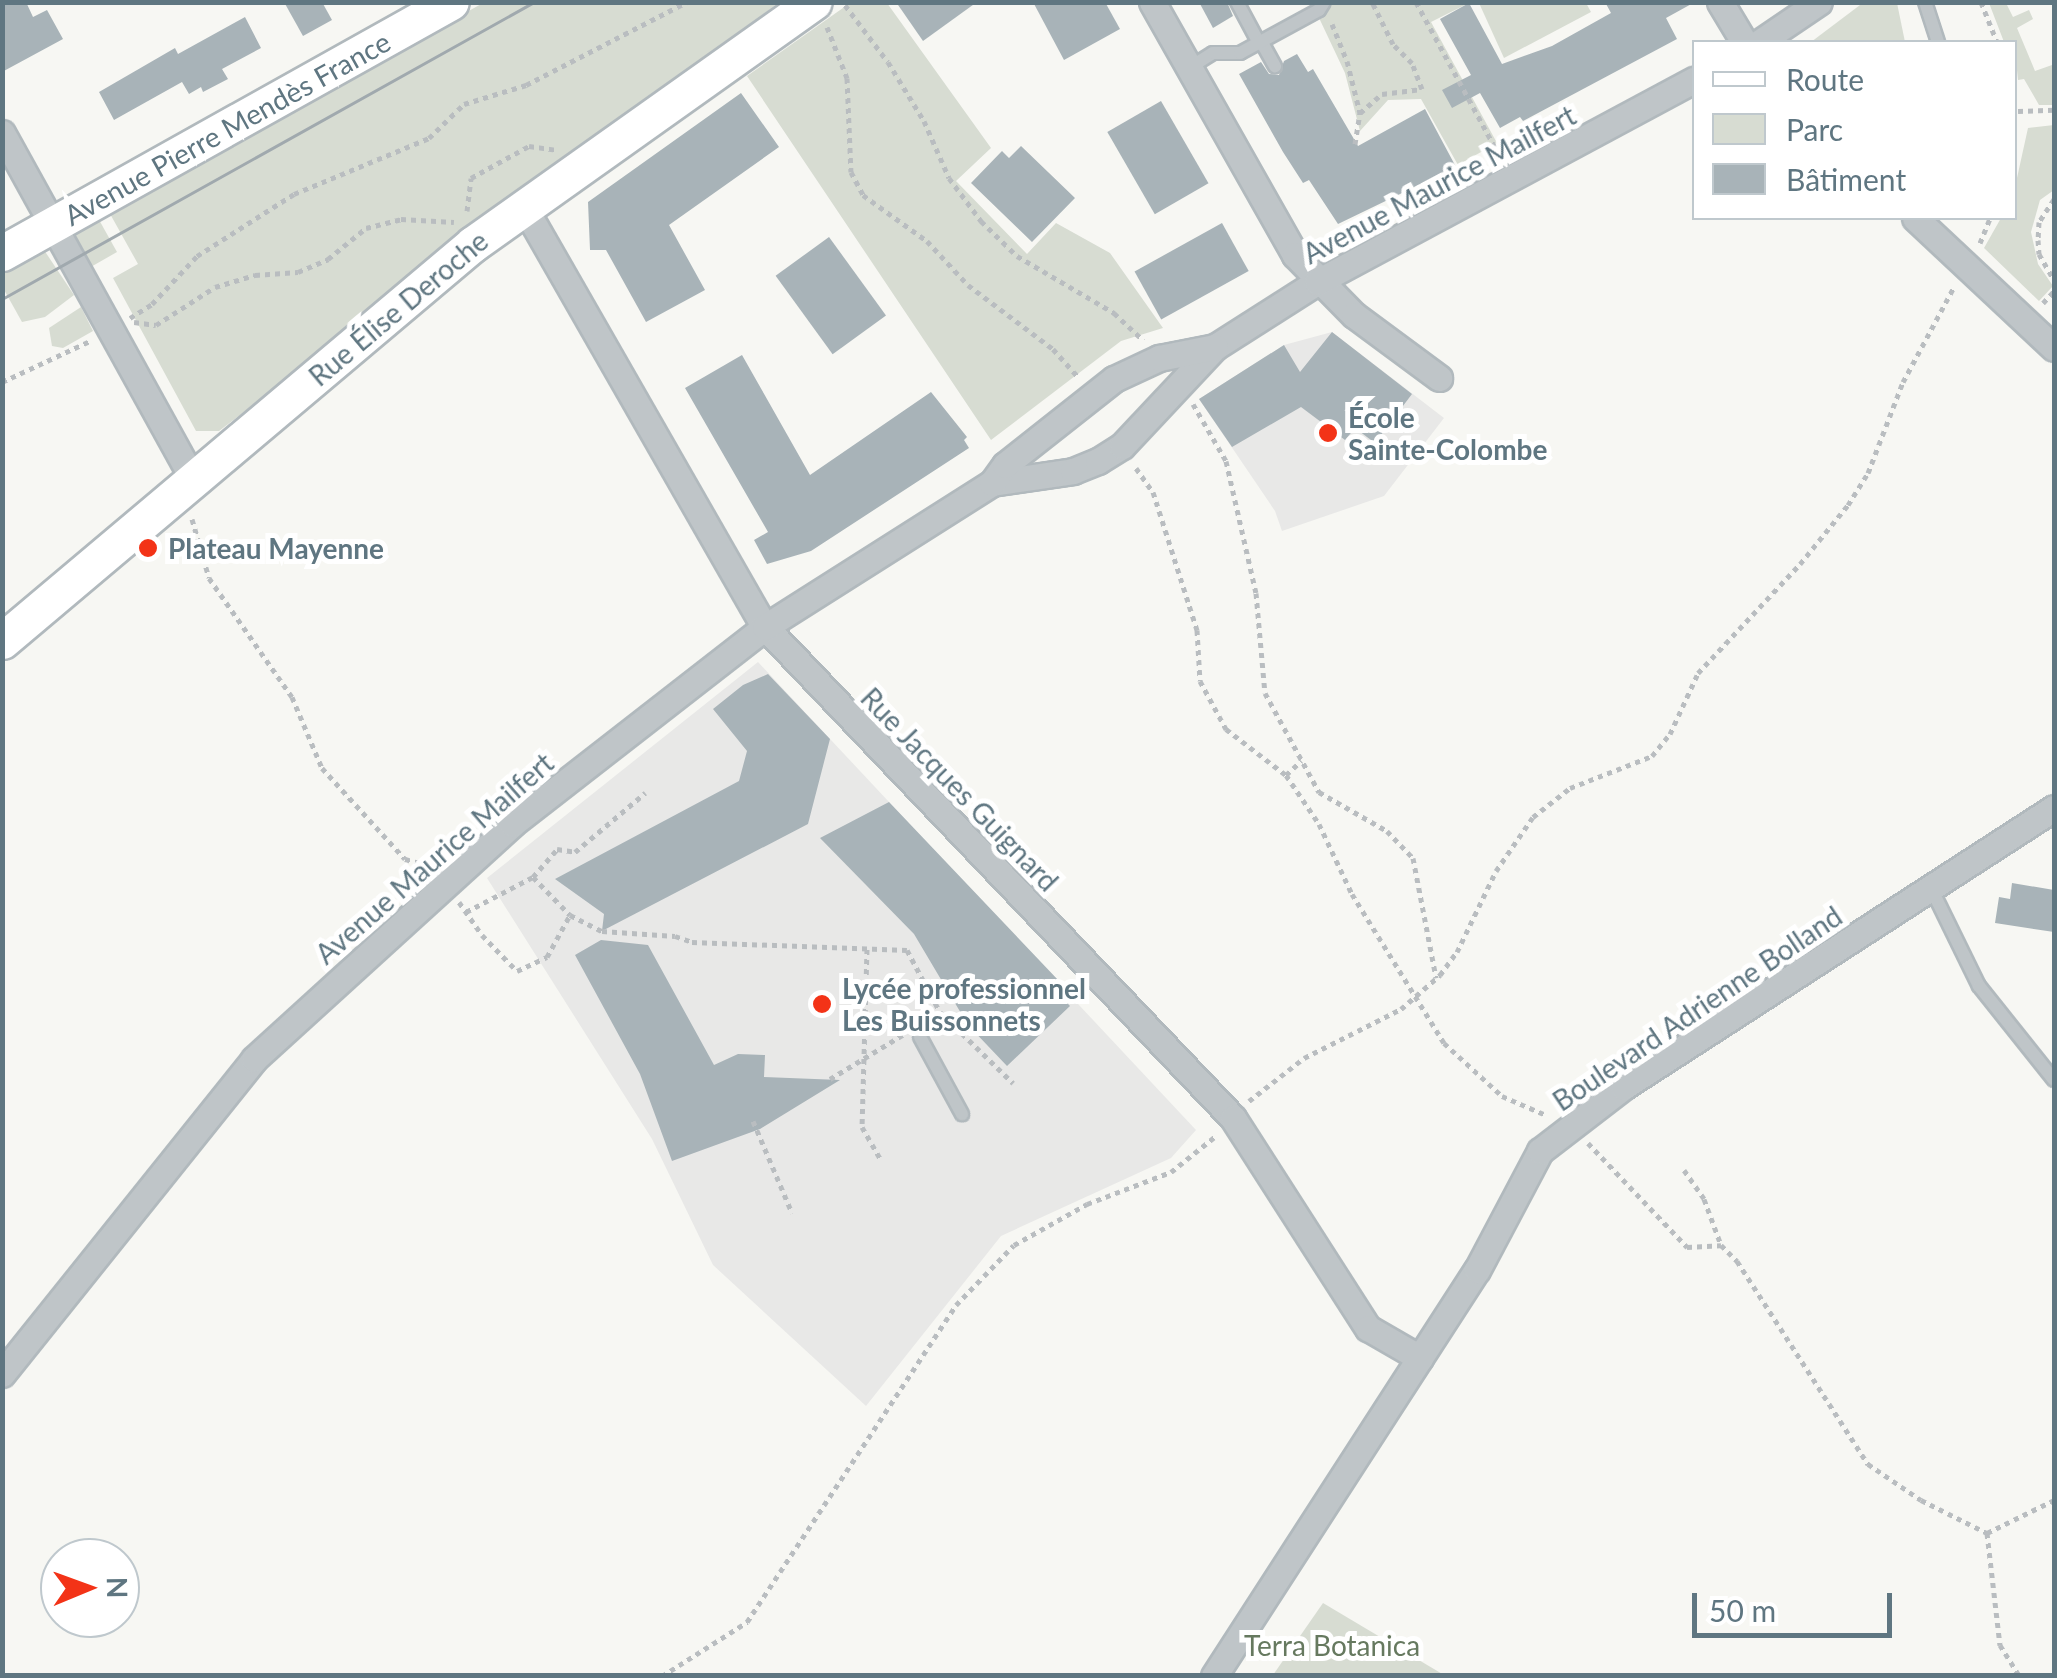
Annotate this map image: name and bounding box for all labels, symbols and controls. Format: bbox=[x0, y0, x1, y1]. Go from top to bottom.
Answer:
street label: Avenue Pierre Mendès France bbox=[58, 24, 396, 232]
legend bbox=[1692, 40, 2017, 220]
text: Route bbox=[1786, 61, 1864, 97]
street label: Avenue Maurice Mailfert bbox=[1297, 98, 1581, 270]
text: Parc bbox=[1786, 111, 1843, 147]
text: Bâtiment bbox=[1786, 161, 1906, 197]
street label: Rue Élise Deroche bbox=[302, 223, 494, 393]
place label: École Sainte-Colombe bbox=[1348, 400, 1547, 466]
marker: École Sainte-Colombe bbox=[1317, 422, 1339, 444]
place label: Plateau Mayenne bbox=[168, 531, 384, 565]
marker: Plateau Mayenne bbox=[137, 537, 159, 559]
street label: Rue Jacques Guignard bbox=[854, 680, 1066, 898]
street label: Avenue Maurice Mailfert bbox=[308, 746, 560, 970]
street label: Boulevard Adrienne Bolland bbox=[1546, 898, 1848, 1118]
place label: Lycée professionnel Les Buissonnets bbox=[842, 971, 1086, 1037]
marker: Lycée professionnel Les Buissonnets bbox=[811, 993, 833, 1015]
north arrow bbox=[40, 1538, 140, 1638]
scale bar bbox=[1697, 1573, 1897, 1635]
text: N bbox=[101, 1576, 135, 1599]
text: 50 m bbox=[1709, 1592, 1776, 1628]
park label: Terra Botanica bbox=[1244, 1628, 1420, 1662]

